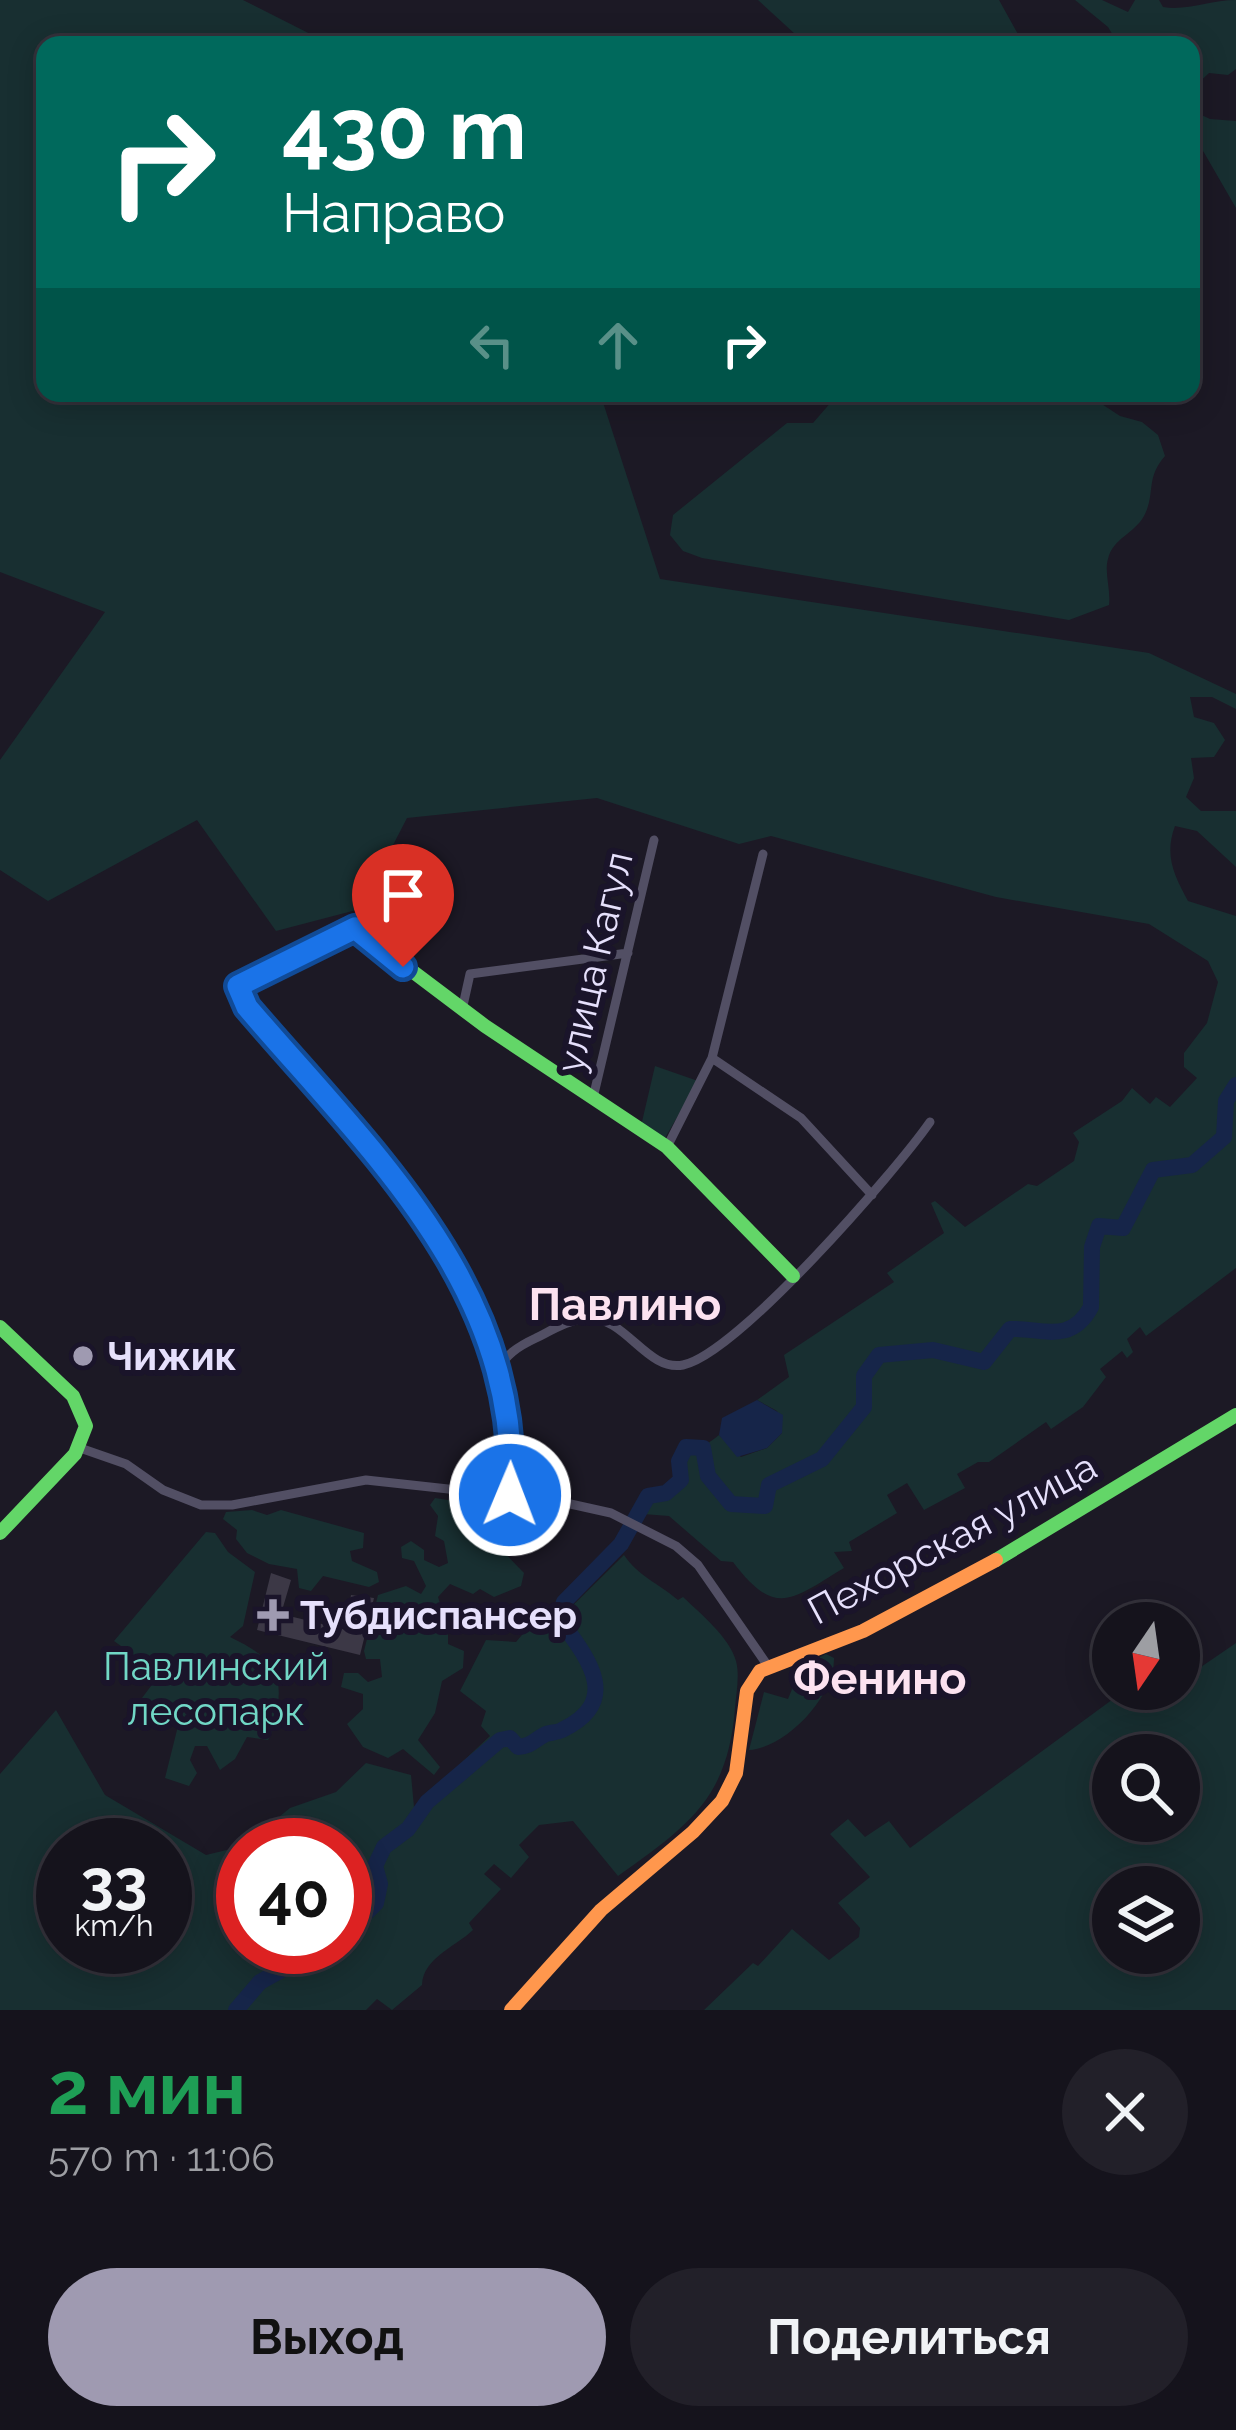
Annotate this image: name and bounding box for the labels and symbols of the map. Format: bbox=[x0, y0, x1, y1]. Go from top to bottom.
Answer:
pin bbox=[352, 844, 454, 967]
street label: улица Кагул bbox=[546, 847, 642, 1077]
district label: Павлино bbox=[529, 1278, 721, 1331]
place label: Чижик bbox=[107, 1333, 237, 1379]
marker: Чижик bbox=[70, 1343, 96, 1369]
position arrow bbox=[447, 1432, 573, 1558]
street label: Пехорская улица bbox=[800, 1443, 1104, 1633]
place label: Тубдиспансер bbox=[300, 1592, 577, 1638]
marker: Тубдиспансер bbox=[257, 1599, 289, 1631]
north arrow bbox=[1092, 1602, 1200, 1710]
park label: Павлинский лесопарк bbox=[103, 1643, 329, 1734]
district label: Фенино bbox=[793, 1652, 967, 1705]
speed limit sign: 40 bbox=[216, 1818, 372, 1974]

